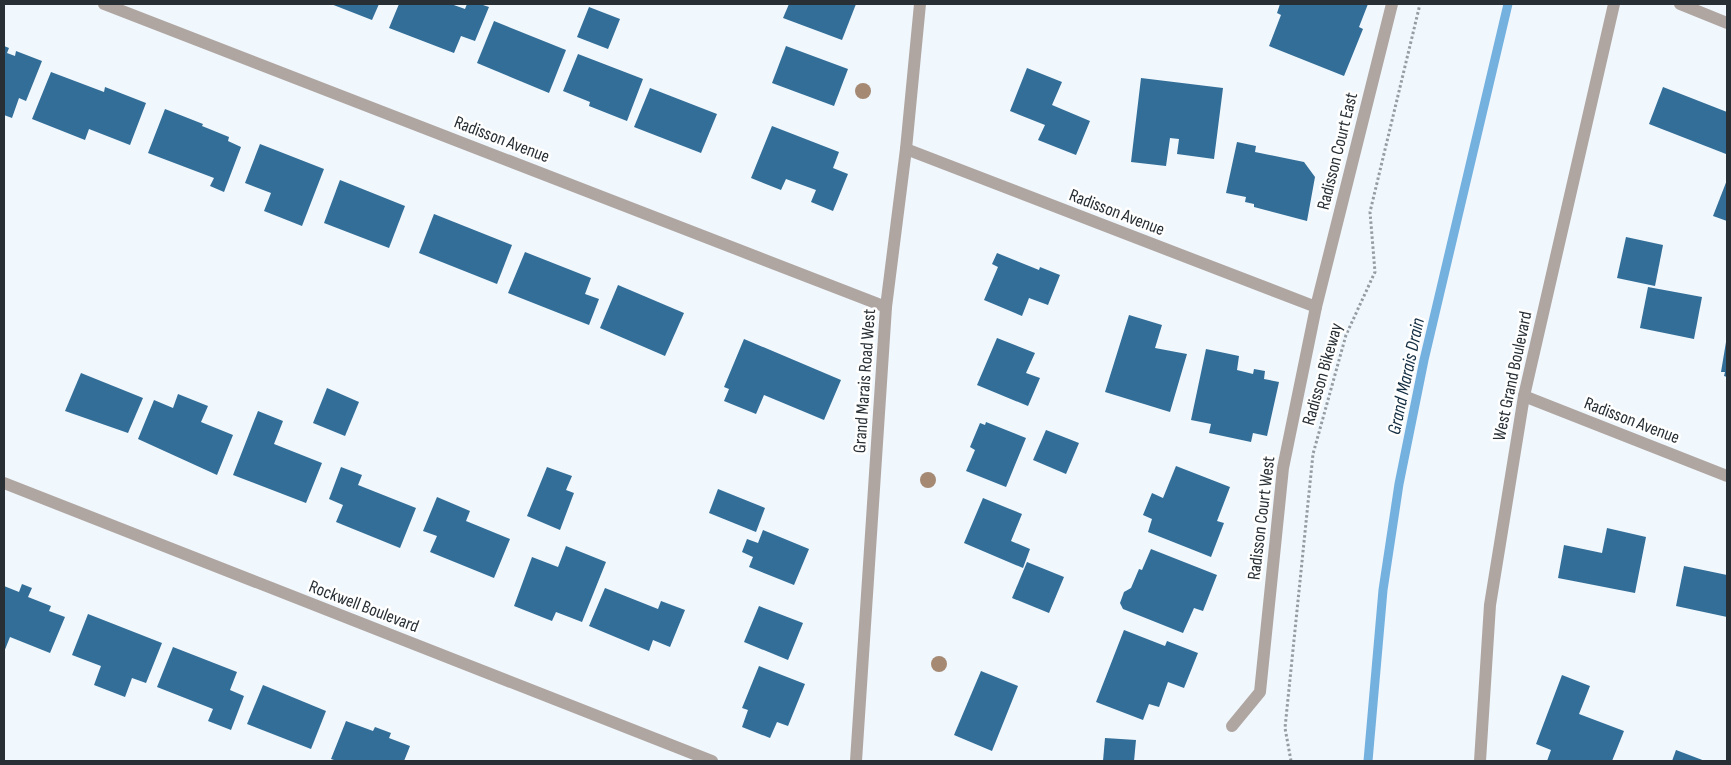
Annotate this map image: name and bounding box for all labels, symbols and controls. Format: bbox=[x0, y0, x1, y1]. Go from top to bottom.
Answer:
street label: Radisson Court East bbox=[1313, 90, 1362, 212]
street label: Radisson Avenue bbox=[451, 112, 553, 167]
street label: Radisson Avenue bbox=[1066, 185, 1168, 240]
street label: Grand Marais Road West bbox=[849, 308, 880, 454]
street label: West Grand Boulevard bbox=[1489, 309, 1536, 443]
water label: Grand Marais Drain bbox=[1383, 316, 1430, 437]
street label: Radisson Bikeway bbox=[1298, 321, 1347, 428]
street label: Radisson Avenue bbox=[1581, 393, 1683, 448]
street label: Radisson Court West bbox=[1243, 454, 1280, 581]
street label: Rockwell Boulevard bbox=[306, 576, 422, 637]

